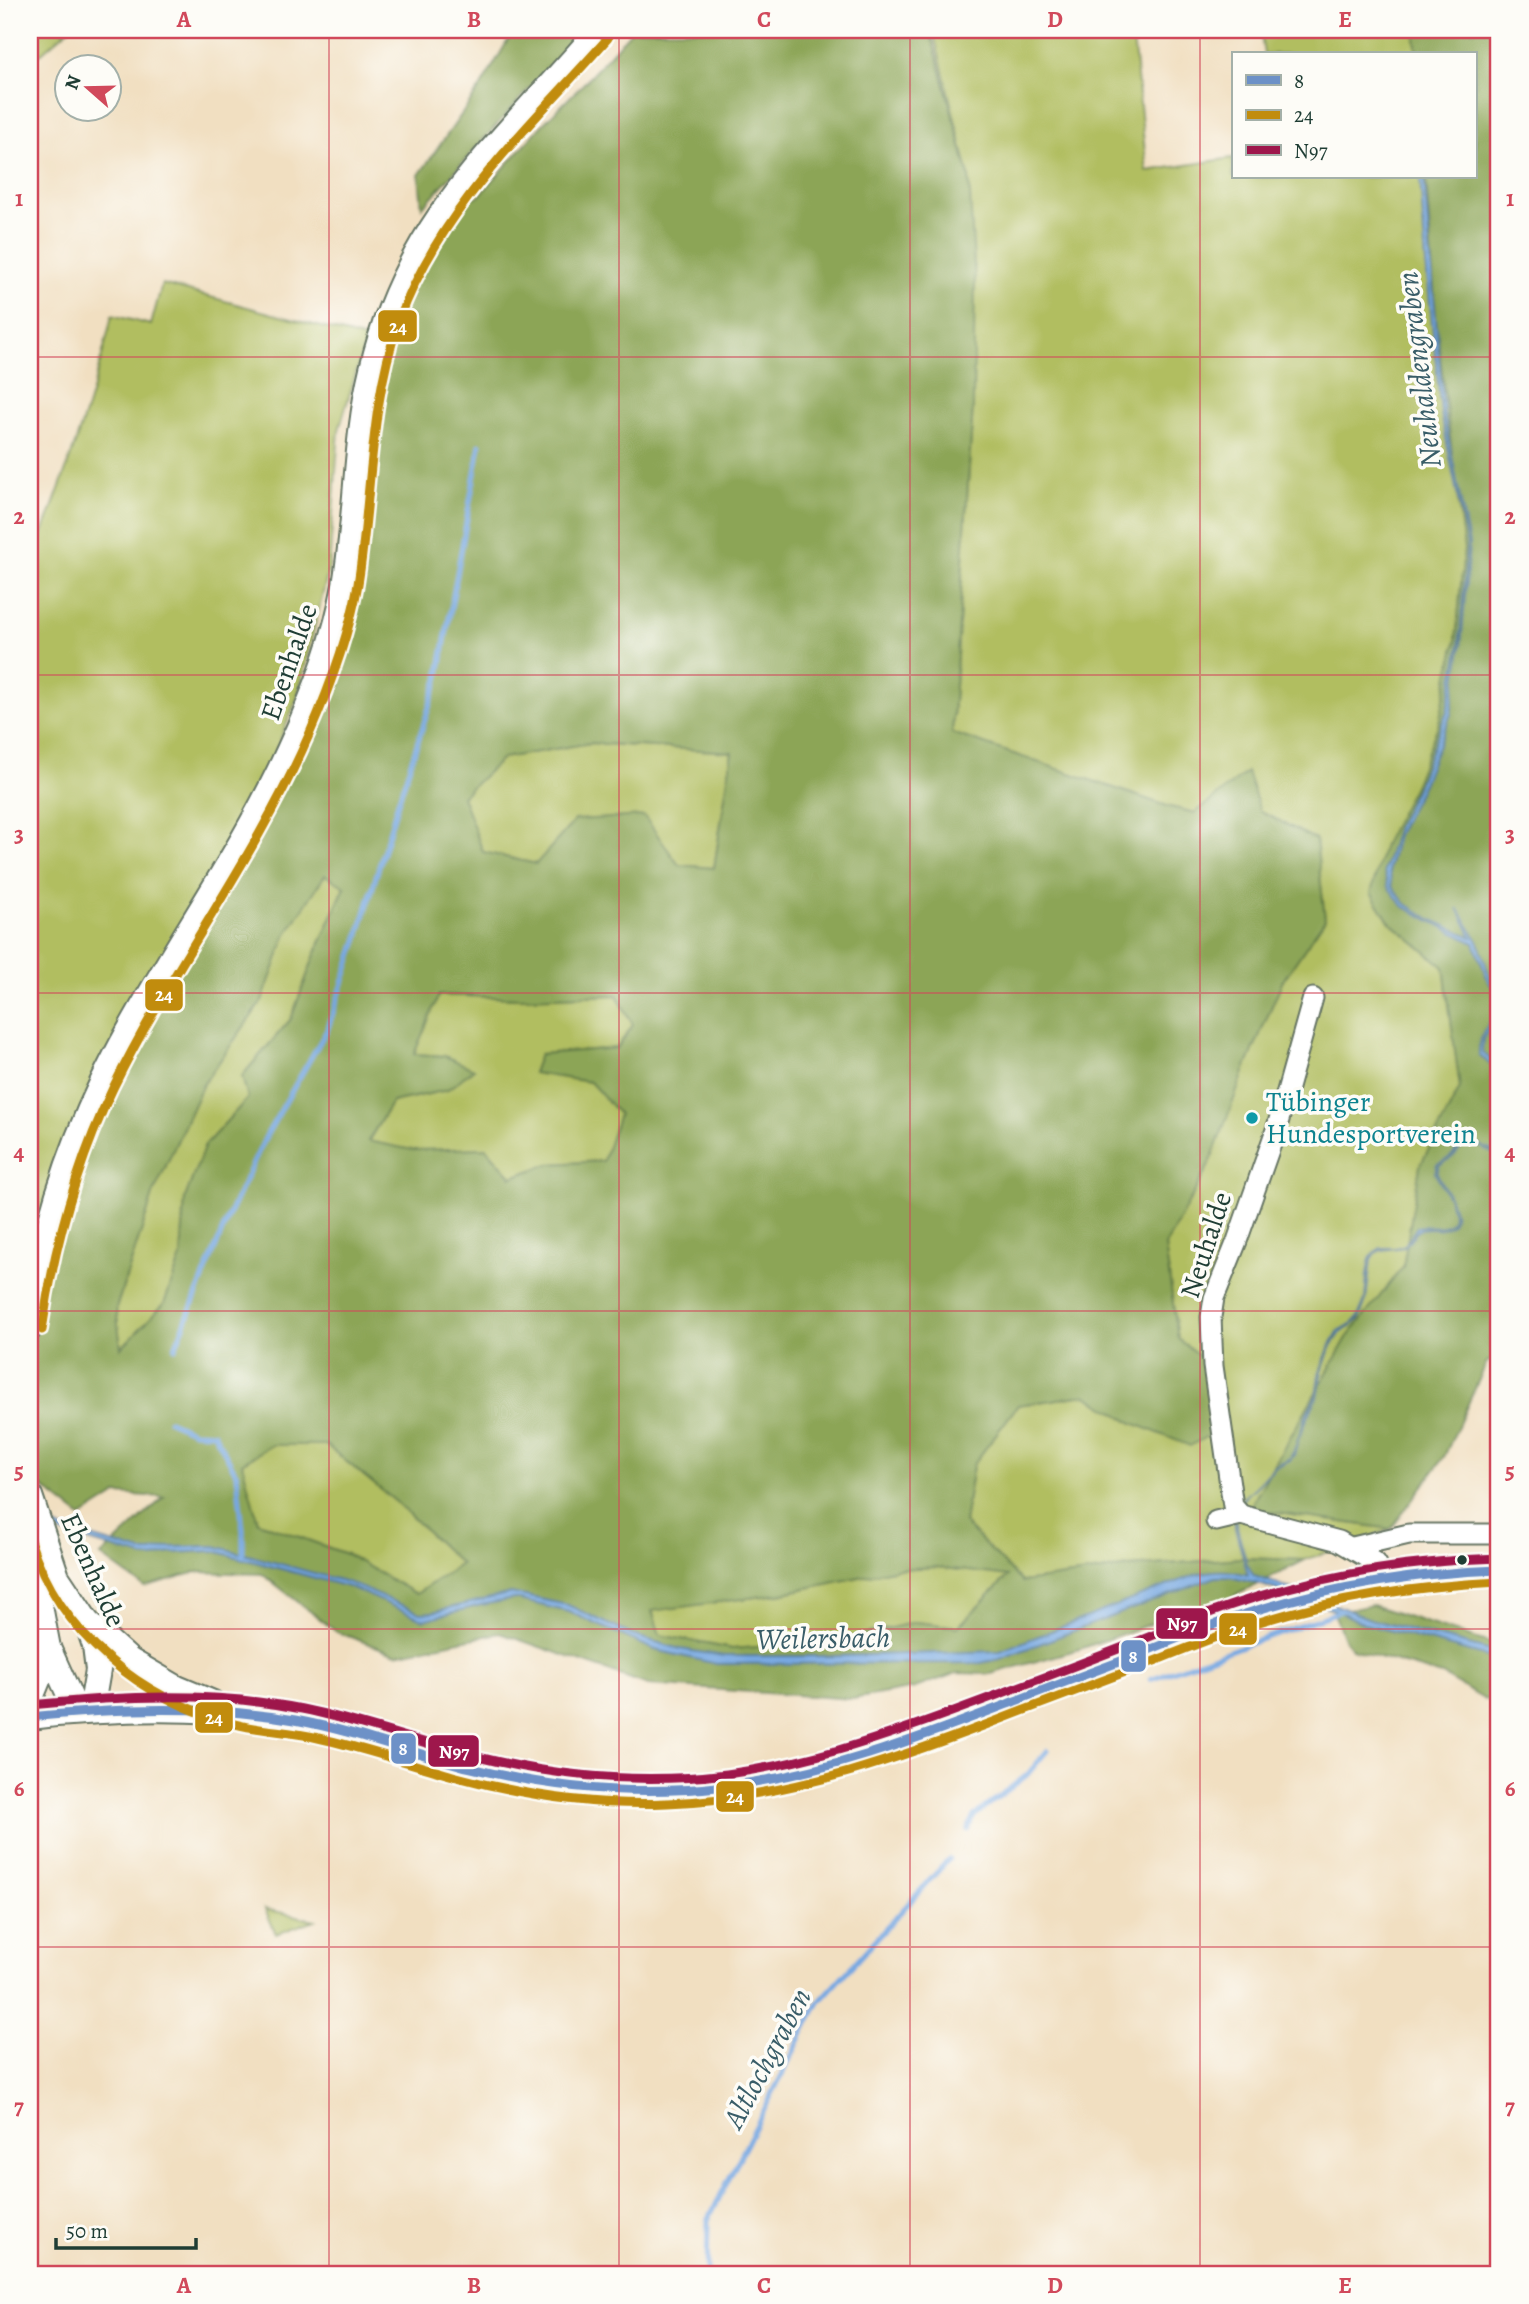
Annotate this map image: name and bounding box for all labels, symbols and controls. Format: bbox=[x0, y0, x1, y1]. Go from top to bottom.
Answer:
text: A bbox=[176, 4, 192, 35]
text: B bbox=[467, 4, 481, 35]
text: C bbox=[757, 4, 771, 35]
text: D bbox=[1047, 4, 1063, 35]
text: E bbox=[1338, 4, 1352, 35]
north arrow bbox=[52, 52, 122, 122]
legend bbox=[1232, 52, 1476, 178]
text: 8 bbox=[1294, 67, 1304, 95]
text: N bbox=[58, 71, 88, 93]
text: 24 bbox=[1294, 101, 1314, 129]
text: N97 bbox=[1294, 137, 1328, 165]
text: 1 bbox=[15, 183, 23, 214]
text: 1 bbox=[1506, 183, 1514, 214]
water label: Neuhaldengraben bbox=[1387, 270, 1451, 470]
line badge: 24 bbox=[377, 309, 418, 343]
text: 24 bbox=[389, 314, 407, 340]
text: 2 bbox=[13, 501, 25, 532]
text: 2 bbox=[1504, 501, 1516, 532]
street label: Ebenhalde bbox=[251, 599, 327, 725]
text: 3 bbox=[14, 819, 24, 850]
text: 3 bbox=[1505, 819, 1515, 850]
line badge: 24 bbox=[144, 978, 184, 1012]
text: 24 bbox=[155, 982, 173, 1008]
place label: Tübinger Hundesportverein bbox=[1266, 1083, 1476, 1153]
marker: Tübinger Hundesportverein bbox=[1244, 1110, 1260, 1126]
text: 4 bbox=[14, 1137, 25, 1168]
text: 4 bbox=[1505, 1137, 1516, 1168]
street label: Neuhalde bbox=[1171, 1187, 1241, 1303]
text: 5 bbox=[14, 1455, 24, 1486]
text: 5 bbox=[1505, 1455, 1515, 1486]
street label: Ebenhalde bbox=[51, 1507, 135, 1633]
unlabelled marker bbox=[1455, 1553, 1469, 1567]
line badge: N97 bbox=[1155, 1607, 1209, 1640]
text: N97 bbox=[1167, 1611, 1198, 1637]
line badge: 24 bbox=[1218, 1612, 1258, 1646]
water label: Weilersbach bbox=[755, 1617, 891, 1659]
text: 24 bbox=[1229, 1617, 1247, 1643]
line badge: 8 bbox=[1120, 1639, 1147, 1673]
text: 8 bbox=[1128, 1644, 1138, 1670]
line badge: 24 bbox=[194, 1701, 234, 1734]
text: 24 bbox=[205, 1705, 223, 1731]
line badge: 8 bbox=[390, 1732, 417, 1765]
line badge: N97 bbox=[427, 1734, 480, 1768]
text: 8 bbox=[398, 1736, 408, 1762]
text: N97 bbox=[439, 1739, 470, 1765]
text: 6 bbox=[14, 1773, 25, 1804]
text: 6 bbox=[1505, 1773, 1516, 1804]
line badge: 24 bbox=[715, 1780, 755, 1813]
text: 24 bbox=[726, 1784, 744, 1810]
water label: Altlochgraben bbox=[712, 1981, 821, 2137]
text: 7 bbox=[14, 2091, 24, 2122]
text: 7 bbox=[1505, 2091, 1515, 2122]
scale bar bbox=[56, 2206, 196, 2250]
text: 50 m bbox=[66, 2217, 108, 2245]
text: A bbox=[176, 2270, 192, 2301]
text: B bbox=[467, 2270, 481, 2301]
text: C bbox=[757, 2270, 771, 2301]
text: D bbox=[1047, 2270, 1063, 2301]
text: E bbox=[1338, 2270, 1352, 2301]

